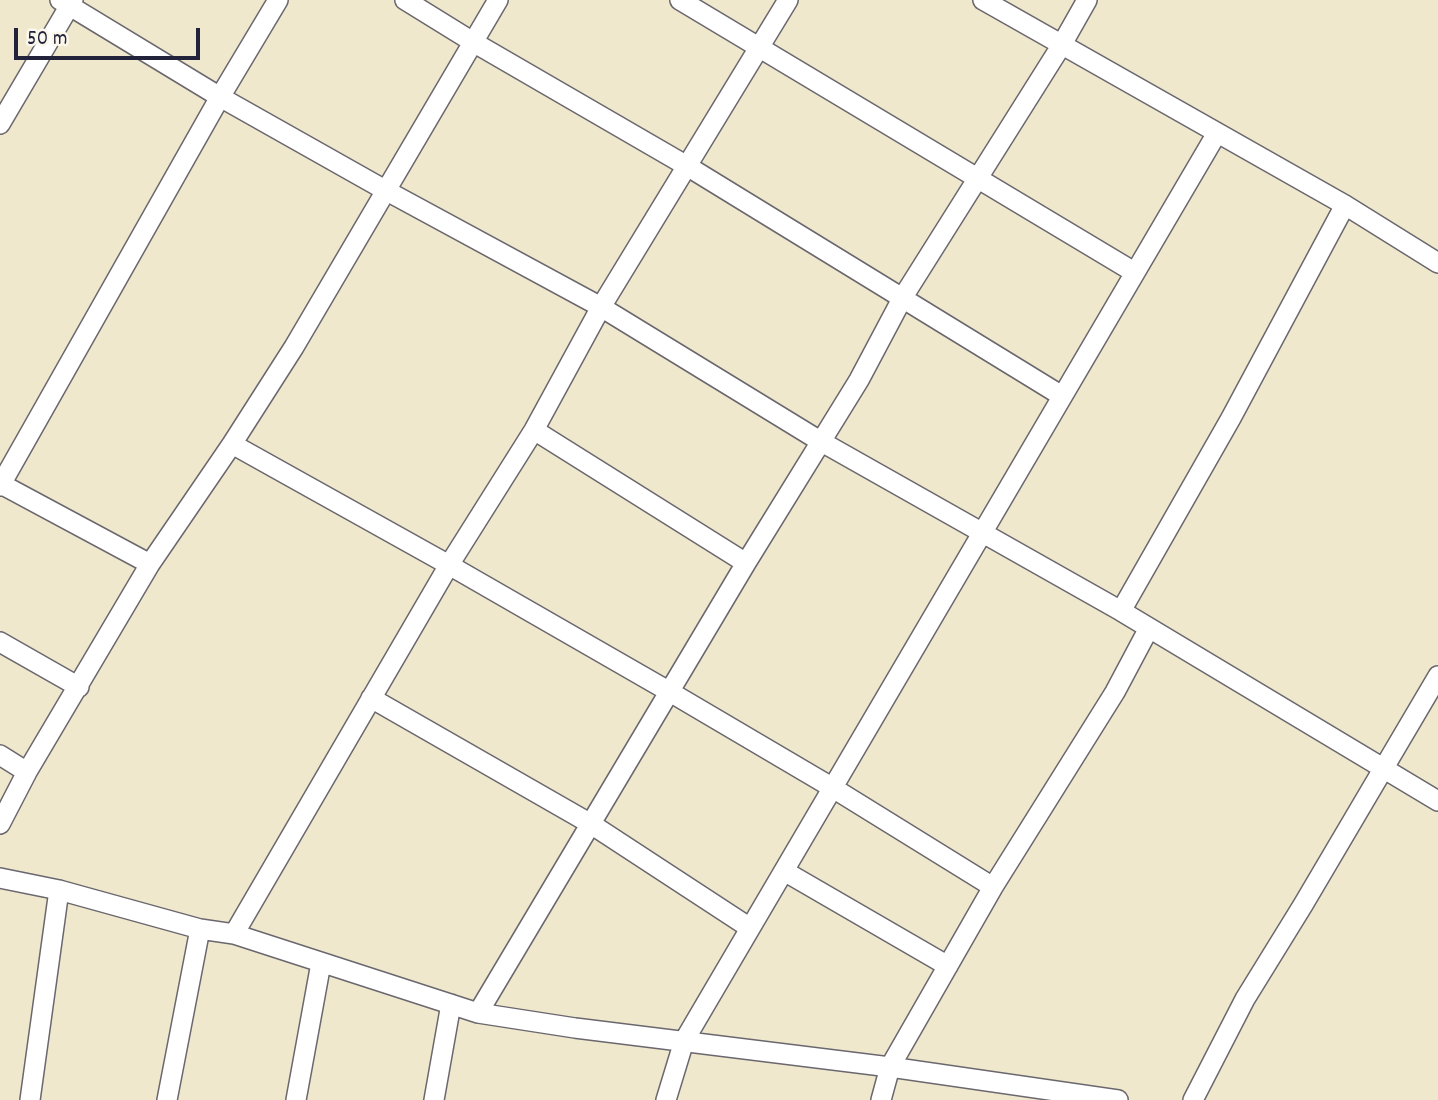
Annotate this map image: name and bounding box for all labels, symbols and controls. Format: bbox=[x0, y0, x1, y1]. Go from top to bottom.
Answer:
scale bar bbox=[18, 14, 203, 58]
text: 50 m bbox=[27, 25, 67, 55]

